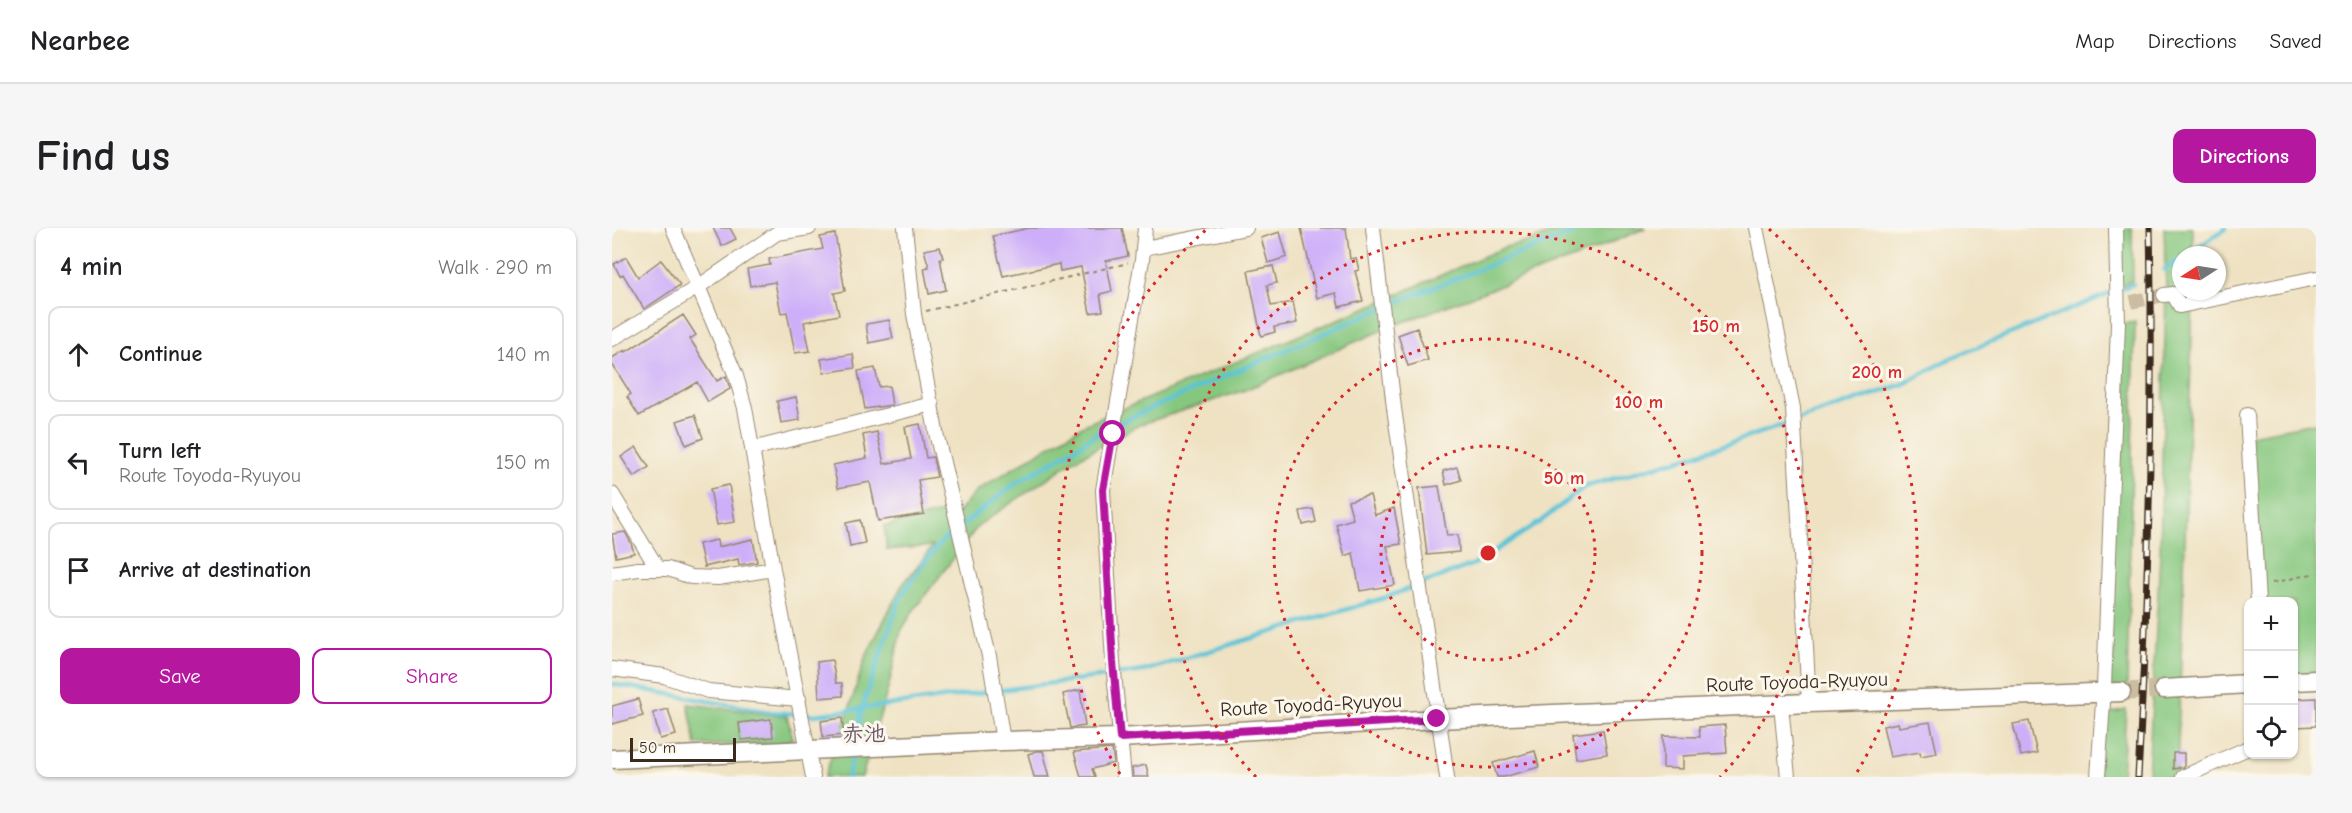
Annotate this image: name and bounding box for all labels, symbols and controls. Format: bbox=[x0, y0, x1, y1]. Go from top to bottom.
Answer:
text: Nearbee bbox=[30, 25, 130, 57]
text: Map bbox=[2075, 29, 2115, 53]
text: Directions bbox=[2148, 29, 2237, 53]
text: Saved bbox=[2270, 29, 2322, 53]
button: Directions bbox=[2173, 129, 2316, 183]
text: Find us bbox=[36, 132, 170, 181]
north arrow bbox=[2172, 246, 2226, 300]
text: 4 min bbox=[60, 252, 123, 282]
text: Walk · 290 m bbox=[438, 256, 552, 279]
text: 150 m bbox=[1692, 316, 1740, 337]
icon: ahead bbox=[62, 338, 95, 371]
text: Continue bbox=[119, 341, 202, 367]
text: 140 m bbox=[497, 343, 550, 366]
text: 200 m bbox=[1852, 362, 1902, 383]
text: 100 m bbox=[1615, 392, 1663, 413]
route start bbox=[1099, 420, 1125, 446]
text: Turn left bbox=[119, 438, 201, 464]
icon: left bbox=[62, 446, 95, 479]
text: 150 m bbox=[496, 451, 550, 474]
text: Route Toyoda-Ryuyou bbox=[119, 464, 301, 487]
text: 50 m bbox=[1544, 468, 1584, 489]
centre of rings bbox=[1478, 543, 1498, 563]
icon: arrive bbox=[62, 554, 95, 587]
text: Arrive at destination bbox=[119, 557, 311, 583]
map controls bbox=[2244, 597, 2298, 759]
button: + bbox=[2244, 597, 2298, 651]
button: Save bbox=[60, 648, 300, 704]
button: Share bbox=[312, 648, 552, 704]
button: − bbox=[2244, 651, 2298, 705]
street label: Route Toyoda-Ryuyou bbox=[1706, 667, 1888, 697]
street label: Route Toyoda-Ryuyou bbox=[1219, 689, 1403, 721]
route end bbox=[1423, 705, 1449, 731]
button: locate bbox=[2244, 705, 2298, 759]
district label: 赤池 bbox=[842, 721, 886, 747]
scale bar bbox=[630, 735, 736, 762]
text: 50 m bbox=[639, 739, 676, 757]

